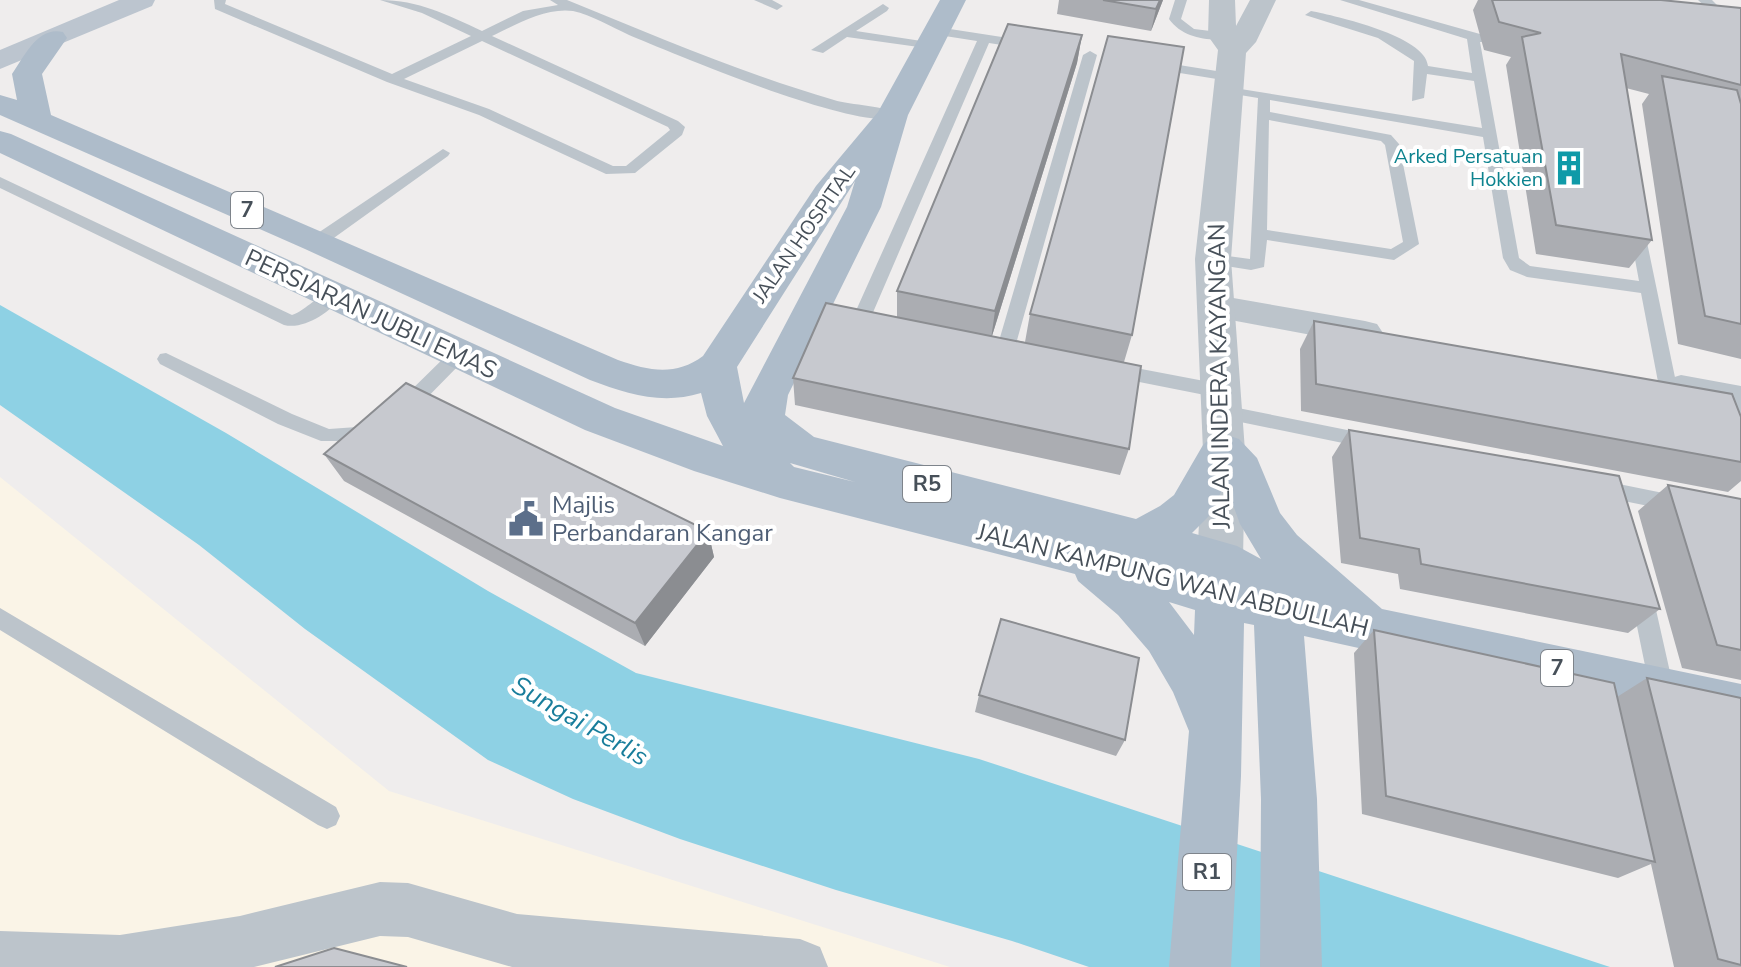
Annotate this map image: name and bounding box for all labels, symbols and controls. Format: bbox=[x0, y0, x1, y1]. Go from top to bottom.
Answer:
place label: Arked Persatuan Hokkien bbox=[1394, 143, 1543, 193]
building icon: Arked Persatuan Hokkien bbox=[1550, 149, 1588, 187]
street label: JALAN HOSPITAL bbox=[746, 160, 862, 309]
road number: 7 bbox=[231, 192, 263, 228]
street label: JALAN INDERA KAYANGAN bbox=[1200, 223, 1238, 530]
street label: PERSIARAN JUBLI EMAS bbox=[240, 242, 502, 386]
road number: R5 bbox=[903, 466, 951, 502]
place label: Majlis Perbandaran Kangar bbox=[552, 489, 773, 549]
public building icon: Majlis Perbandaran Kangar bbox=[507, 500, 545, 538]
street label: JALAN KAMPUNG WAN ABDULLAH bbox=[973, 516, 1372, 644]
road number: 7 bbox=[1541, 650, 1573, 686]
water label: Sungai Perlis bbox=[505, 668, 655, 774]
road number: R1 bbox=[1183, 854, 1231, 890]

